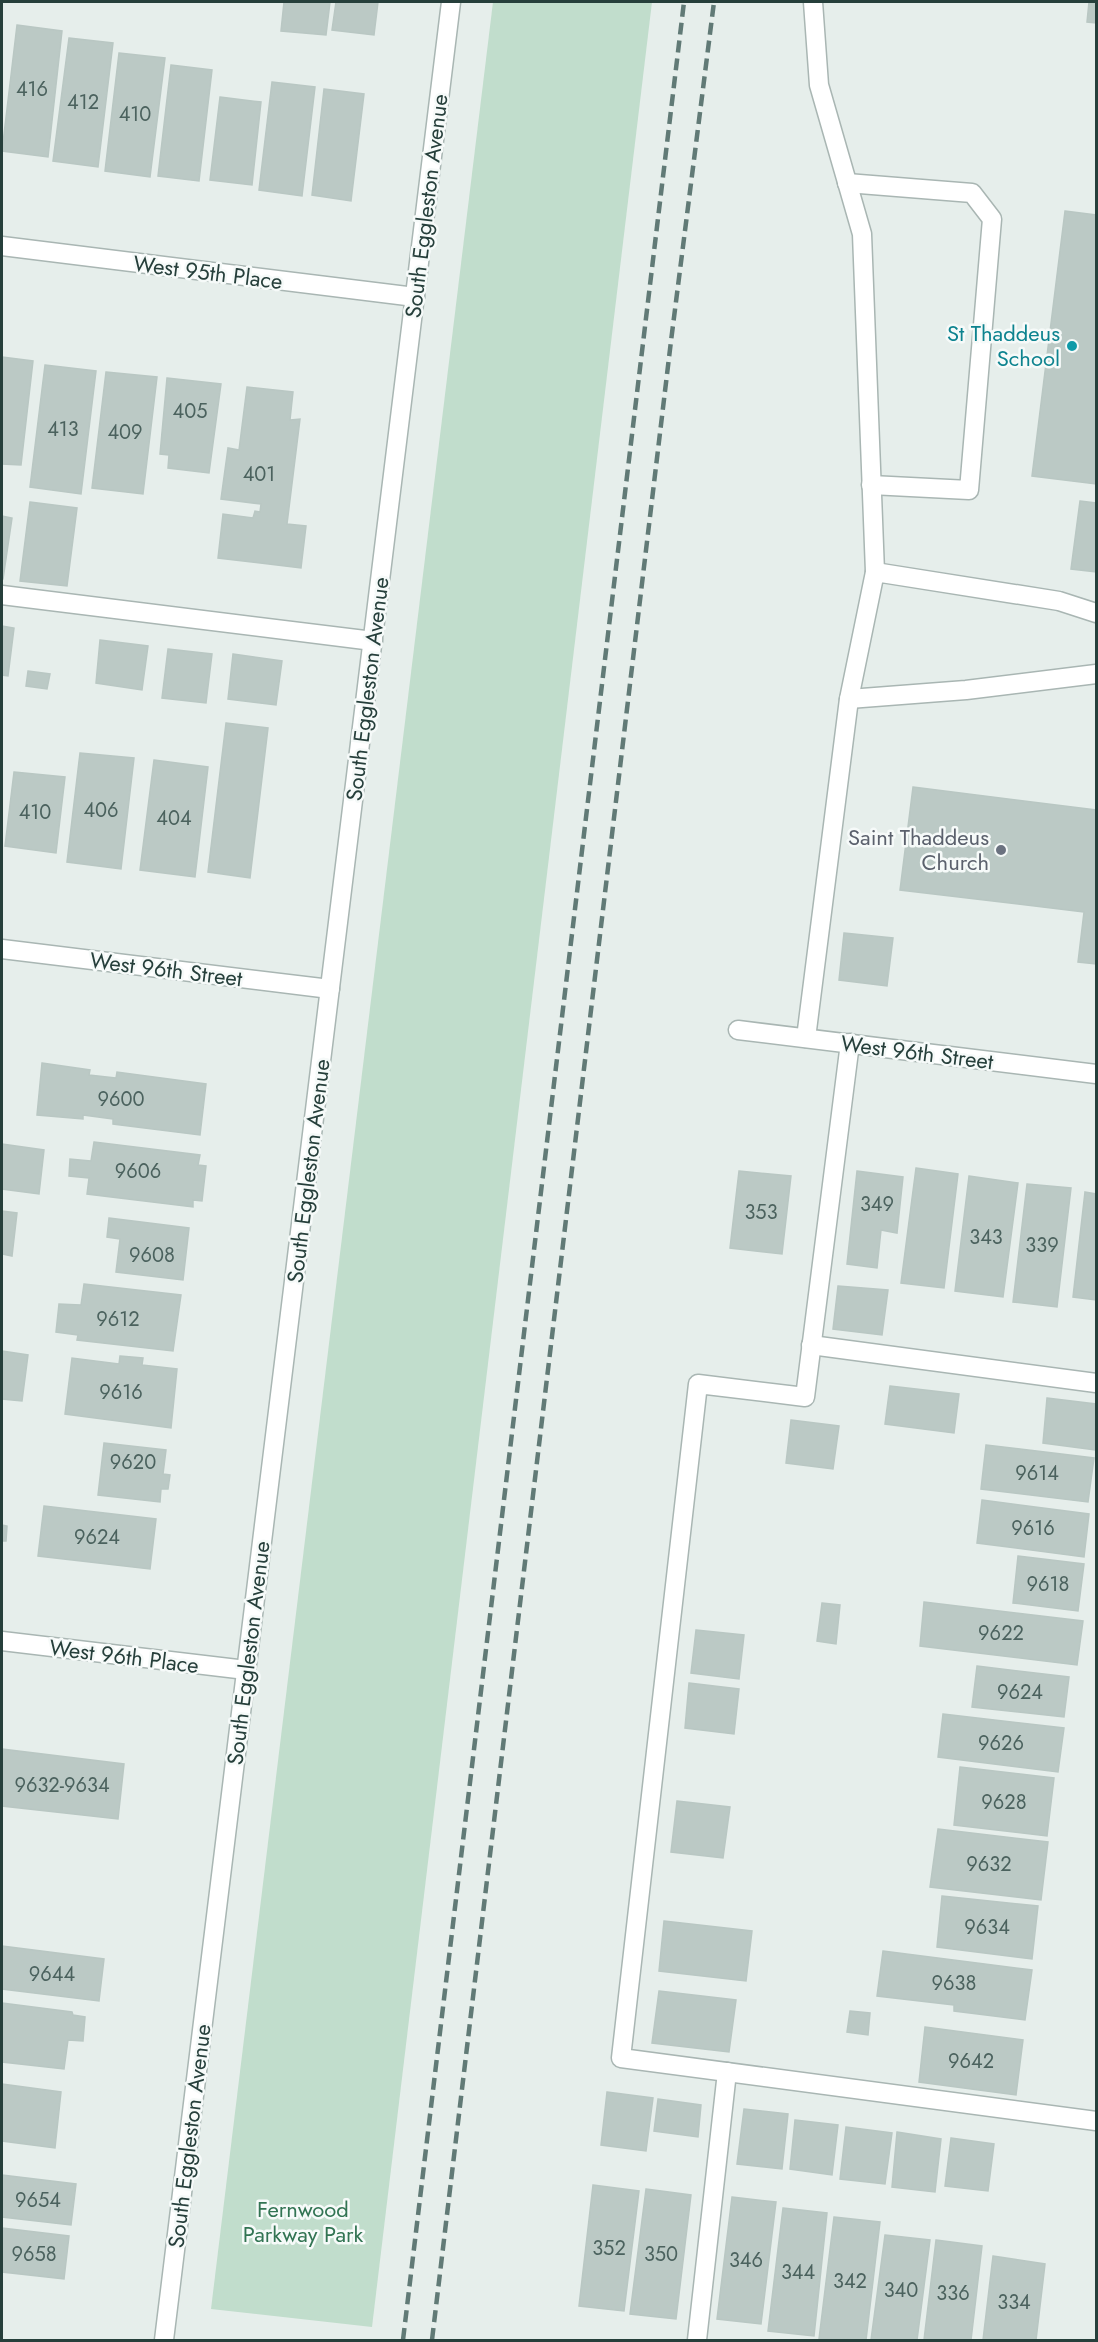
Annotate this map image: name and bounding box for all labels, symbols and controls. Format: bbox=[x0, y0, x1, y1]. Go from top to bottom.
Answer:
house number: 416 bbox=[16, 75, 48, 104]
house number: 412 bbox=[67, 88, 99, 117]
street label: South Eggleston Avenue bbox=[396, 92, 456, 320]
house number: 410 bbox=[119, 100, 151, 129]
street label: West 95th Place bbox=[132, 247, 284, 297]
place label: St Thaddeus School bbox=[947, 317, 1060, 374]
marker: St Thaddeus School bbox=[1065, 339, 1079, 353]
house number: 405 bbox=[173, 397, 207, 426]
house number: 413 bbox=[47, 415, 79, 444]
house number: 409 bbox=[107, 418, 143, 447]
house number: 401 bbox=[243, 460, 275, 489]
street label: South Eggleston Avenue bbox=[337, 575, 397, 803]
house number: 406 bbox=[83, 796, 119, 825]
house number: 410 bbox=[19, 798, 51, 827]
house number: 404 bbox=[156, 804, 192, 833]
place label: Saint Thaddeus Church bbox=[848, 821, 989, 878]
marker: Saint Thaddeus Church bbox=[994, 843, 1008, 857]
street label: West 96th Street bbox=[88, 944, 245, 994]
street label: West 96th Street bbox=[839, 1027, 996, 1077]
street label: South Eggleston Avenue bbox=[278, 1057, 338, 1285]
house number: 9600 bbox=[97, 1085, 145, 1114]
house number: 9606 bbox=[115, 1157, 161, 1186]
house number: 349 bbox=[860, 1190, 894, 1219]
house number: 353 bbox=[744, 1198, 778, 1227]
house number: 343 bbox=[969, 1223, 1003, 1252]
house number: 339 bbox=[1025, 1231, 1059, 1260]
house number: 9608 bbox=[129, 1241, 175, 1270]
house number: 9612 bbox=[96, 1305, 140, 1334]
house number: 9616 bbox=[99, 1378, 143, 1407]
house number: 9620 bbox=[110, 1448, 156, 1477]
house number: 9614 bbox=[1015, 1459, 1059, 1488]
house number: 9616 bbox=[1011, 1514, 1055, 1543]
house number: 9624 bbox=[74, 1523, 120, 1552]
street label: South Eggleston Avenue bbox=[218, 1539, 278, 1767]
house number: 9618 bbox=[1027, 1570, 1069, 1599]
house number: 9622 bbox=[978, 1619, 1024, 1648]
street label: West 96th Place bbox=[47, 1631, 201, 1681]
house number: 9624 bbox=[997, 1678, 1043, 1707]
house number: 9626 bbox=[978, 1729, 1024, 1758]
house number: 9632-9634 bbox=[14, 1771, 110, 1800]
house number: 9628 bbox=[981, 1788, 1027, 1817]
house number: 9632 bbox=[966, 1850, 1012, 1879]
house number: 9634 bbox=[964, 1913, 1010, 1942]
house number: 9644 bbox=[29, 1960, 76, 1989]
house number: 9638 bbox=[932, 1969, 976, 1998]
street label: South Eggleston Avenue bbox=[159, 2022, 219, 2250]
house number: 9642 bbox=[948, 2047, 994, 2076]
house number: 9654 bbox=[15, 2186, 61, 2215]
park label: Fernwood Parkway Park bbox=[243, 2193, 364, 2250]
house number: 352 bbox=[592, 2234, 626, 2263]
house number: 9658 bbox=[11, 2240, 57, 2269]
house number: 350 bbox=[644, 2240, 678, 2269]
house number: 346 bbox=[729, 2246, 763, 2275]
house number: 344 bbox=[781, 2258, 815, 2287]
house number: 342 bbox=[833, 2267, 867, 2296]
house number: 340 bbox=[884, 2276, 918, 2305]
house number: 336 bbox=[936, 2279, 970, 2308]
house number: 334 bbox=[997, 2288, 1031, 2317]

